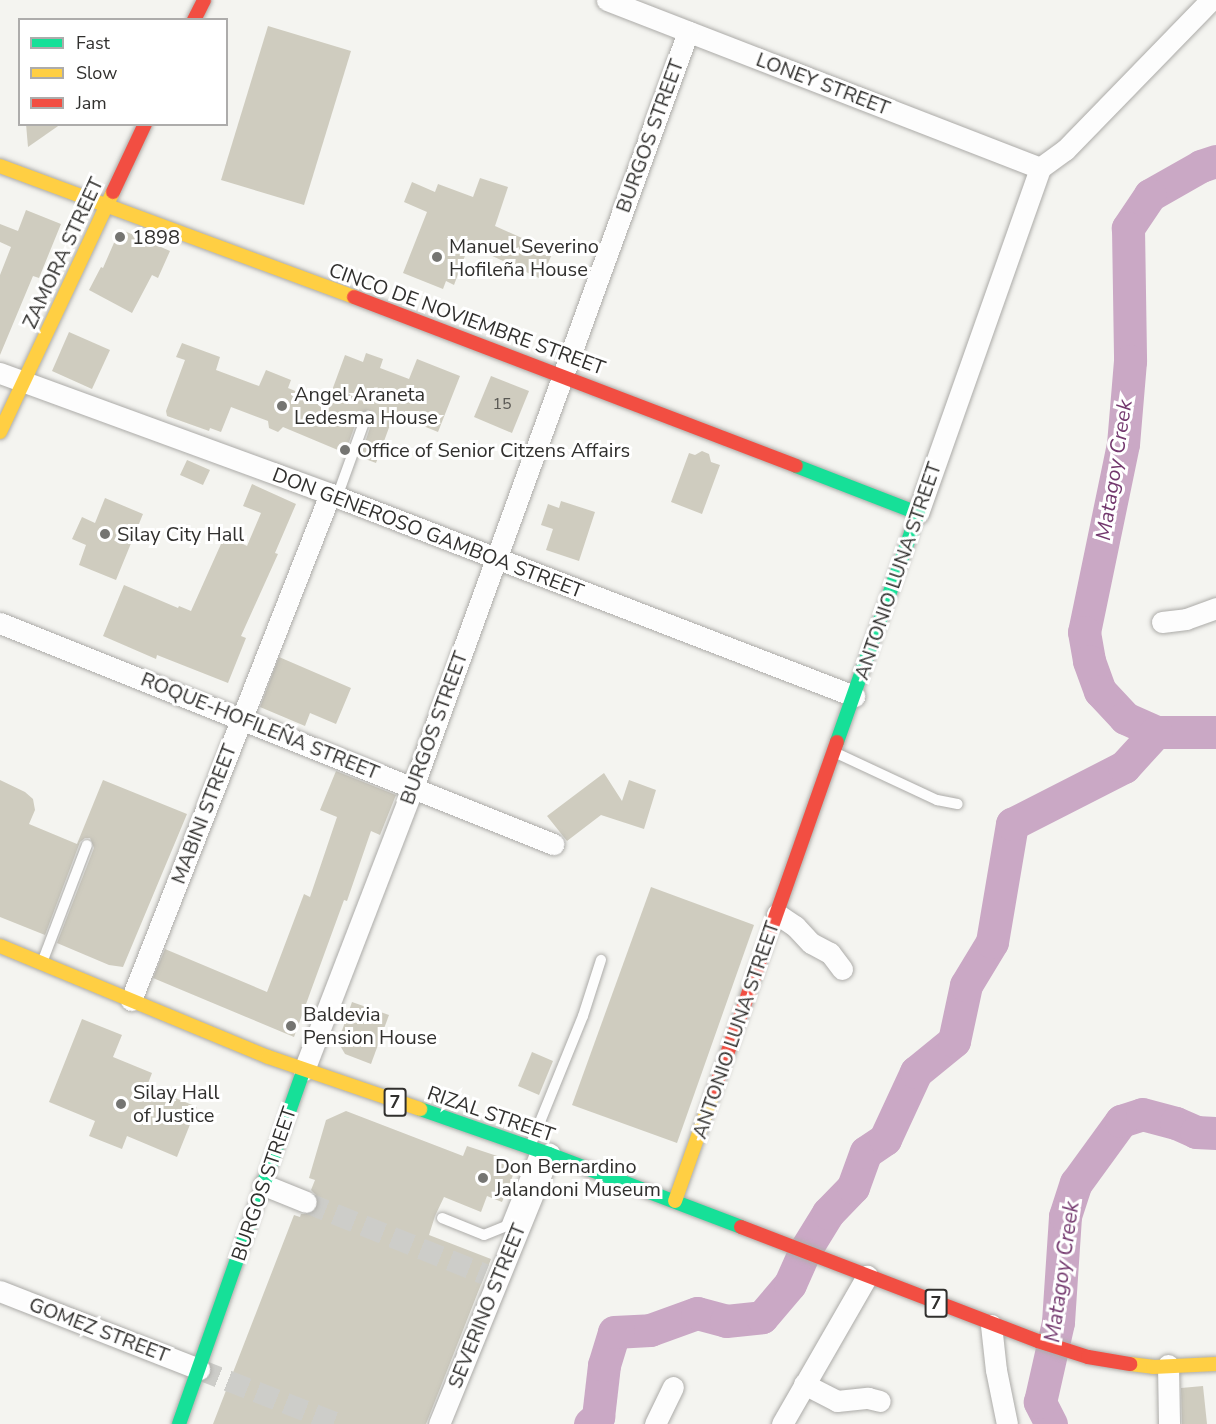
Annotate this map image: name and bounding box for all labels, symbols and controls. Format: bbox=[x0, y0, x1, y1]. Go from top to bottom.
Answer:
legend bbox=[18, 18, 228, 126]
text: Fast bbox=[76, 31, 110, 55]
street label: LONEY STREET bbox=[753, 47, 893, 121]
street label: BURGOS STREET bbox=[611, 56, 689, 216]
text: Slow bbox=[76, 61, 117, 85]
text: Jam bbox=[76, 91, 107, 115]
street label: ZAMORA STREET bbox=[17, 174, 109, 332]
place label: 1898 bbox=[132, 225, 180, 249]
marker: 1898 bbox=[113, 230, 127, 244]
place label: Manuel Severino Hofileña House bbox=[449, 234, 599, 281]
marker: Manuel Severino Hofileña House bbox=[430, 250, 444, 264]
street label: CINCO DE NOVIEMBRE STREET bbox=[326, 258, 608, 380]
place label: Angel Araneta Ledesma House bbox=[294, 382, 438, 429]
house number: 15 bbox=[492, 394, 512, 414]
water label: Matagoy Creek bbox=[1090, 398, 1138, 542]
marker: Angel Araneta Ledesma House bbox=[275, 399, 289, 413]
place label: Office of Senior Citzens Affairs bbox=[357, 438, 630, 462]
marker: Office of Senior Citzens Affairs bbox=[338, 443, 352, 457]
street label: ANTONIO LUNA STREET bbox=[850, 459, 946, 683]
street label: DON GENEROSO GAMBOA STREET bbox=[269, 462, 587, 604]
place label: Silay City Hall bbox=[117, 522, 244, 546]
marker: Silay City Hall bbox=[98, 527, 112, 541]
street label: BURGOS STREET bbox=[395, 648, 473, 808]
street label: ROQUE-HOFILEÑA STREET bbox=[137, 667, 383, 785]
street label: MABINI STREET bbox=[166, 741, 242, 887]
street label: ANTONIO LUNA STREET bbox=[688, 918, 784, 1142]
place label: Baldevia Pension House bbox=[303, 1002, 437, 1049]
marker: Baldevia Pension House bbox=[284, 1019, 298, 1033]
place label: Silay Hall of Justice bbox=[133, 1080, 219, 1127]
street label: RIZAL STREET bbox=[424, 1081, 558, 1147]
road number: 7 bbox=[383, 1087, 407, 1117]
marker: Silay Hall of Justice bbox=[114, 1097, 128, 1111]
street label: BURGOS STREET bbox=[226, 1104, 302, 1264]
place label: Don Bernardino Jalandoni Museum bbox=[495, 1154, 661, 1201]
marker: Don Bernardino Jalandoni Museum bbox=[476, 1171, 490, 1185]
water label: Matagoy Creek bbox=[1040, 1200, 1084, 1344]
street label: SEVERINO STREET bbox=[443, 1220, 531, 1392]
road number: 7 bbox=[924, 1288, 948, 1318]
street label: GOMEZ STREET bbox=[26, 1292, 172, 1368]

